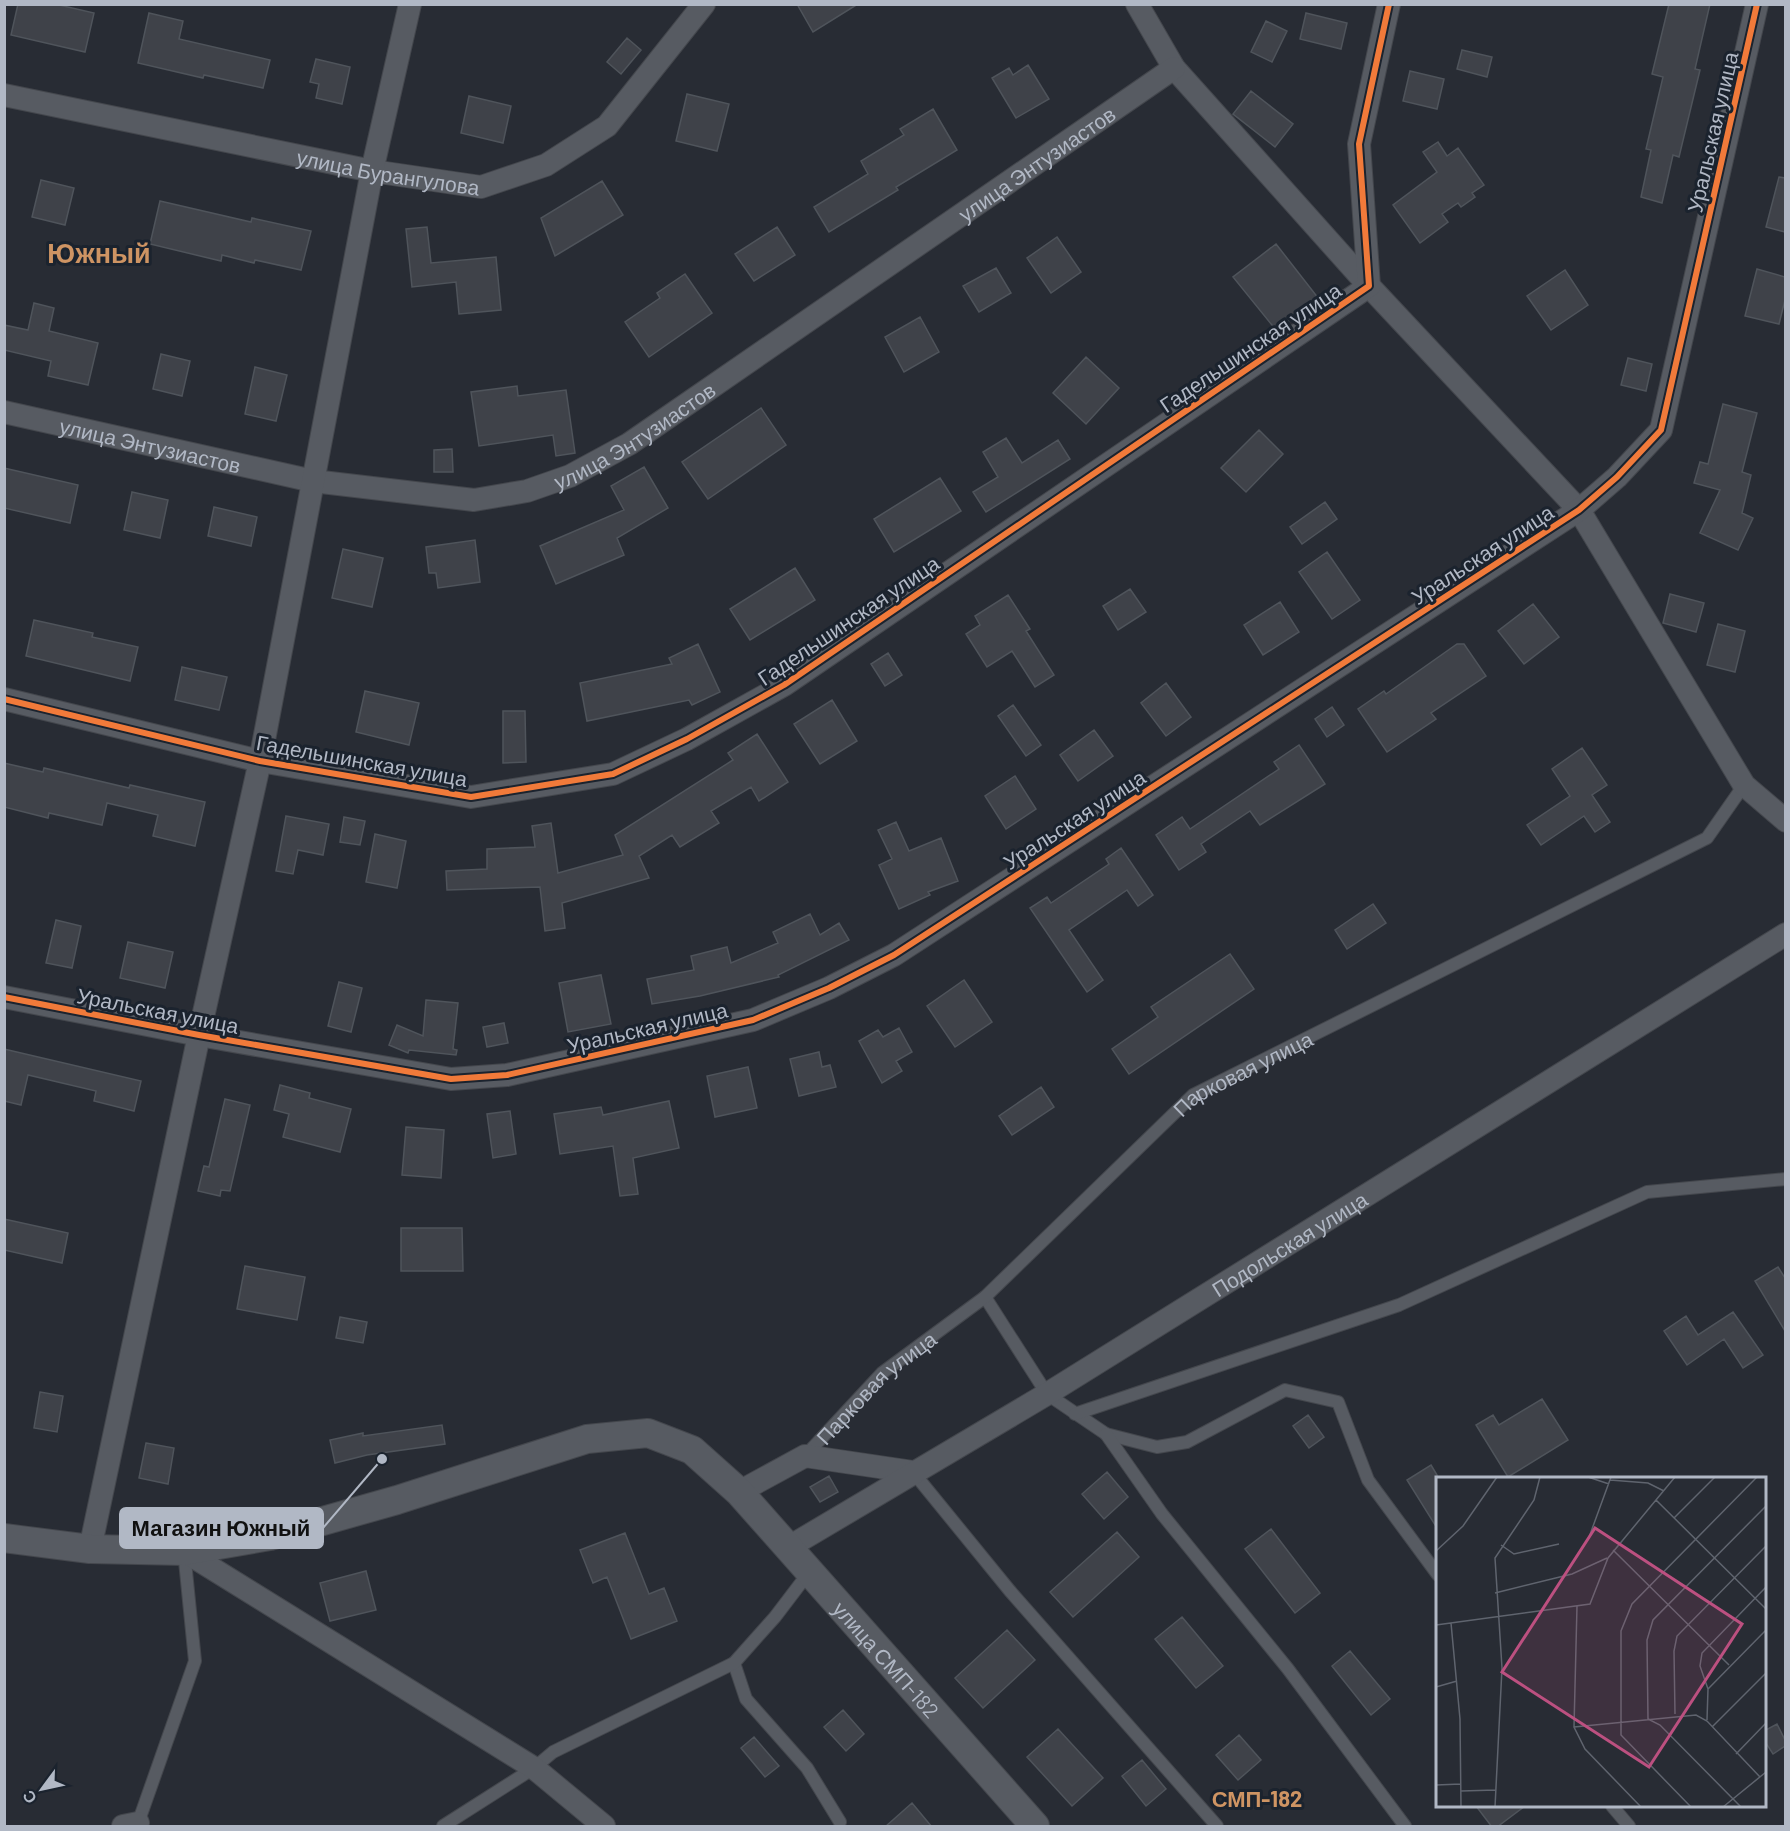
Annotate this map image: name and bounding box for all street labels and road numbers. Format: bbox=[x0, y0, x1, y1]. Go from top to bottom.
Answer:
street label: Уральская улица bbox=[1681, 49, 1743, 215]
street label: улица Энтузиастов bbox=[953, 100, 1119, 226]
street label: улица Бурангулова bbox=[295, 143, 482, 199]
street label: Гадельшинская улица bbox=[1154, 277, 1346, 417]
street label: улица Энтузиастов bbox=[550, 376, 719, 493]
street label: улица Энтузиастов bbox=[57, 412, 243, 477]
street label: Уральская улица bbox=[1406, 499, 1558, 609]
street label: Гадельшинская улица bbox=[752, 550, 944, 690]
street label: Гадельшинская улица bbox=[255, 729, 470, 791]
street label: Уральская улица bbox=[998, 764, 1150, 874]
street label: Уральская улица bbox=[75, 982, 241, 1038]
street label: Уральская улица bbox=[564, 996, 730, 1058]
street label: Парковая улица bbox=[1167, 1025, 1317, 1121]
street label: Подольская улица bbox=[1207, 1186, 1372, 1301]
street label: Парковая улица bbox=[810, 1325, 941, 1449]
street label: улица СМП-182 bbox=[829, 1595, 945, 1722]

